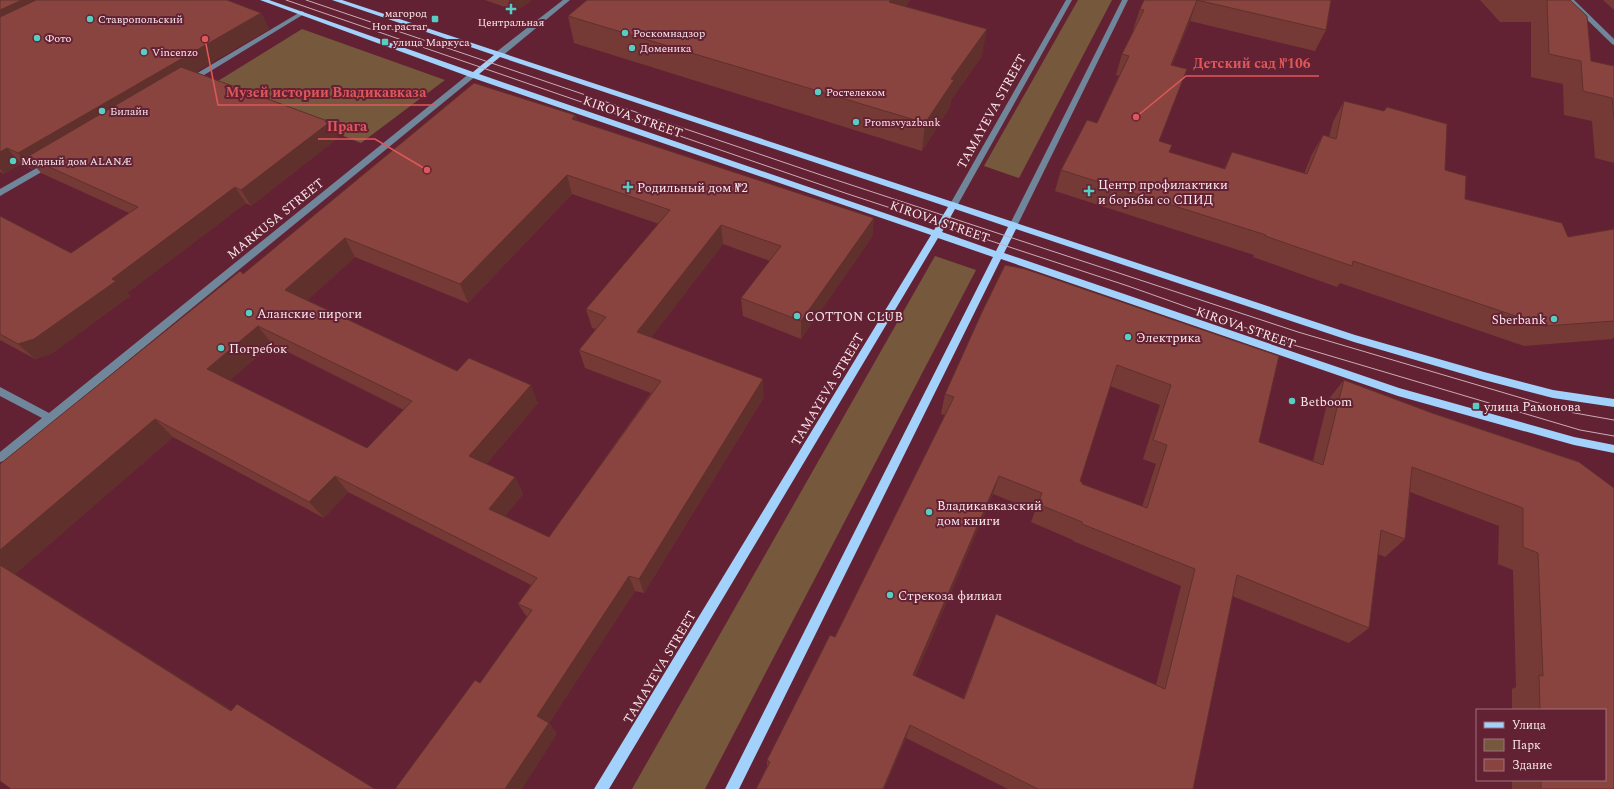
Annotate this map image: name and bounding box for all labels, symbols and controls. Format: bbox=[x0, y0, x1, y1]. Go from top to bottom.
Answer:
marker: Центральная bbox=[506, 4, 516, 14]
place label: магород Ног растаг bbox=[372, 5, 427, 35]
place label: Ставропольский bbox=[98, 11, 183, 28]
marker: Ставропольский bbox=[85, 14, 95, 24]
marker: магород Ног растаг bbox=[430, 14, 440, 24]
place label: Центральная bbox=[478, 14, 544, 31]
place label: Роскомнадзор bbox=[633, 25, 705, 42]
marker: Роскомнадзор bbox=[620, 28, 630, 38]
place label: Фото bbox=[45, 30, 72, 47]
marker: Фото bbox=[32, 33, 42, 43]
place label: улица Маркуса bbox=[392, 34, 470, 51]
marker: улица Маркуса bbox=[380, 37, 390, 47]
place label: Доменика bbox=[640, 40, 692, 57]
marker: Доменика bbox=[627, 43, 637, 53]
place label: Vincenzo bbox=[152, 44, 198, 61]
marker: Vincenzo bbox=[139, 47, 149, 57]
street label: TAMAYEVA STREET bbox=[952, 50, 1032, 173]
callout: Детский сад №106 bbox=[1186, 50, 1319, 76]
text: Детский сад №106 bbox=[1193, 53, 1311, 74]
callout: Музей истории Владикавказа bbox=[218, 79, 435, 105]
text: Музей истории Владикавказа bbox=[226, 82, 427, 103]
place label: Ростелеком bbox=[826, 84, 886, 101]
marker: Ростелеком bbox=[813, 87, 823, 97]
street label: KIROVA STREET bbox=[580, 90, 686, 144]
place label: Билайн bbox=[110, 103, 148, 120]
marker: Билайн bbox=[97, 106, 107, 116]
callout: Прага bbox=[318, 113, 375, 139]
place label: Promsvyazbank bbox=[864, 114, 941, 131]
text: Прага bbox=[327, 116, 368, 137]
marker: Promsvyazbank bbox=[851, 117, 861, 127]
place label: Модный дом ALANÆ bbox=[21, 153, 132, 170]
marker: Модный дом ALANÆ bbox=[8, 156, 18, 166]
street label: MARKUSA STREET bbox=[223, 173, 329, 264]
place label: Центр профилактики и борьбы со СПИД bbox=[1098, 175, 1228, 210]
place label: Родильный дом №2 bbox=[637, 178, 748, 198]
marker: Родильный дом №2 bbox=[622, 181, 634, 193]
marker: Центр профилактики и борьбы со СПИД bbox=[1083, 185, 1095, 197]
street label: KIROVA STREET bbox=[887, 195, 993, 249]
street label: KIROVA STREET bbox=[1193, 301, 1299, 355]
place label: Аланские пироги bbox=[257, 304, 362, 324]
place label: COTTON CLUB bbox=[805, 307, 903, 327]
marker: Аланские пироги bbox=[244, 308, 254, 318]
place label: Sberbank bbox=[1492, 310, 1546, 330]
marker: COTTON CLUB bbox=[792, 311, 802, 321]
marker: Sberbank bbox=[1549, 314, 1559, 324]
place label: Электрика bbox=[1136, 328, 1202, 348]
street label: TAMAYEVA STREET bbox=[786, 329, 870, 450]
marker: Электрика bbox=[1123, 332, 1133, 342]
place label: Погребок bbox=[229, 339, 287, 359]
marker: Погребок bbox=[216, 343, 226, 353]
place label: Betboom bbox=[1300, 392, 1352, 412]
marker: Betboom bbox=[1287, 396, 1297, 406]
place label: улица Рамонова bbox=[1483, 397, 1581, 417]
marker: улица Рамонова bbox=[1471, 401, 1481, 411]
place label: Владикавказский дом книги bbox=[937, 496, 1042, 531]
marker: Владикавказский дом книги bbox=[924, 507, 934, 517]
place label: Стрекоза филиал bbox=[898, 586, 1002, 606]
marker: Стрекоза филиал bbox=[885, 590, 895, 600]
street label: TAMAYEVA STREET bbox=[618, 607, 702, 728]
legend bbox=[1476, 709, 1606, 781]
text: Улица bbox=[1512, 716, 1546, 735]
text: Парк bbox=[1512, 736, 1541, 755]
text: Здание bbox=[1512, 756, 1552, 775]

